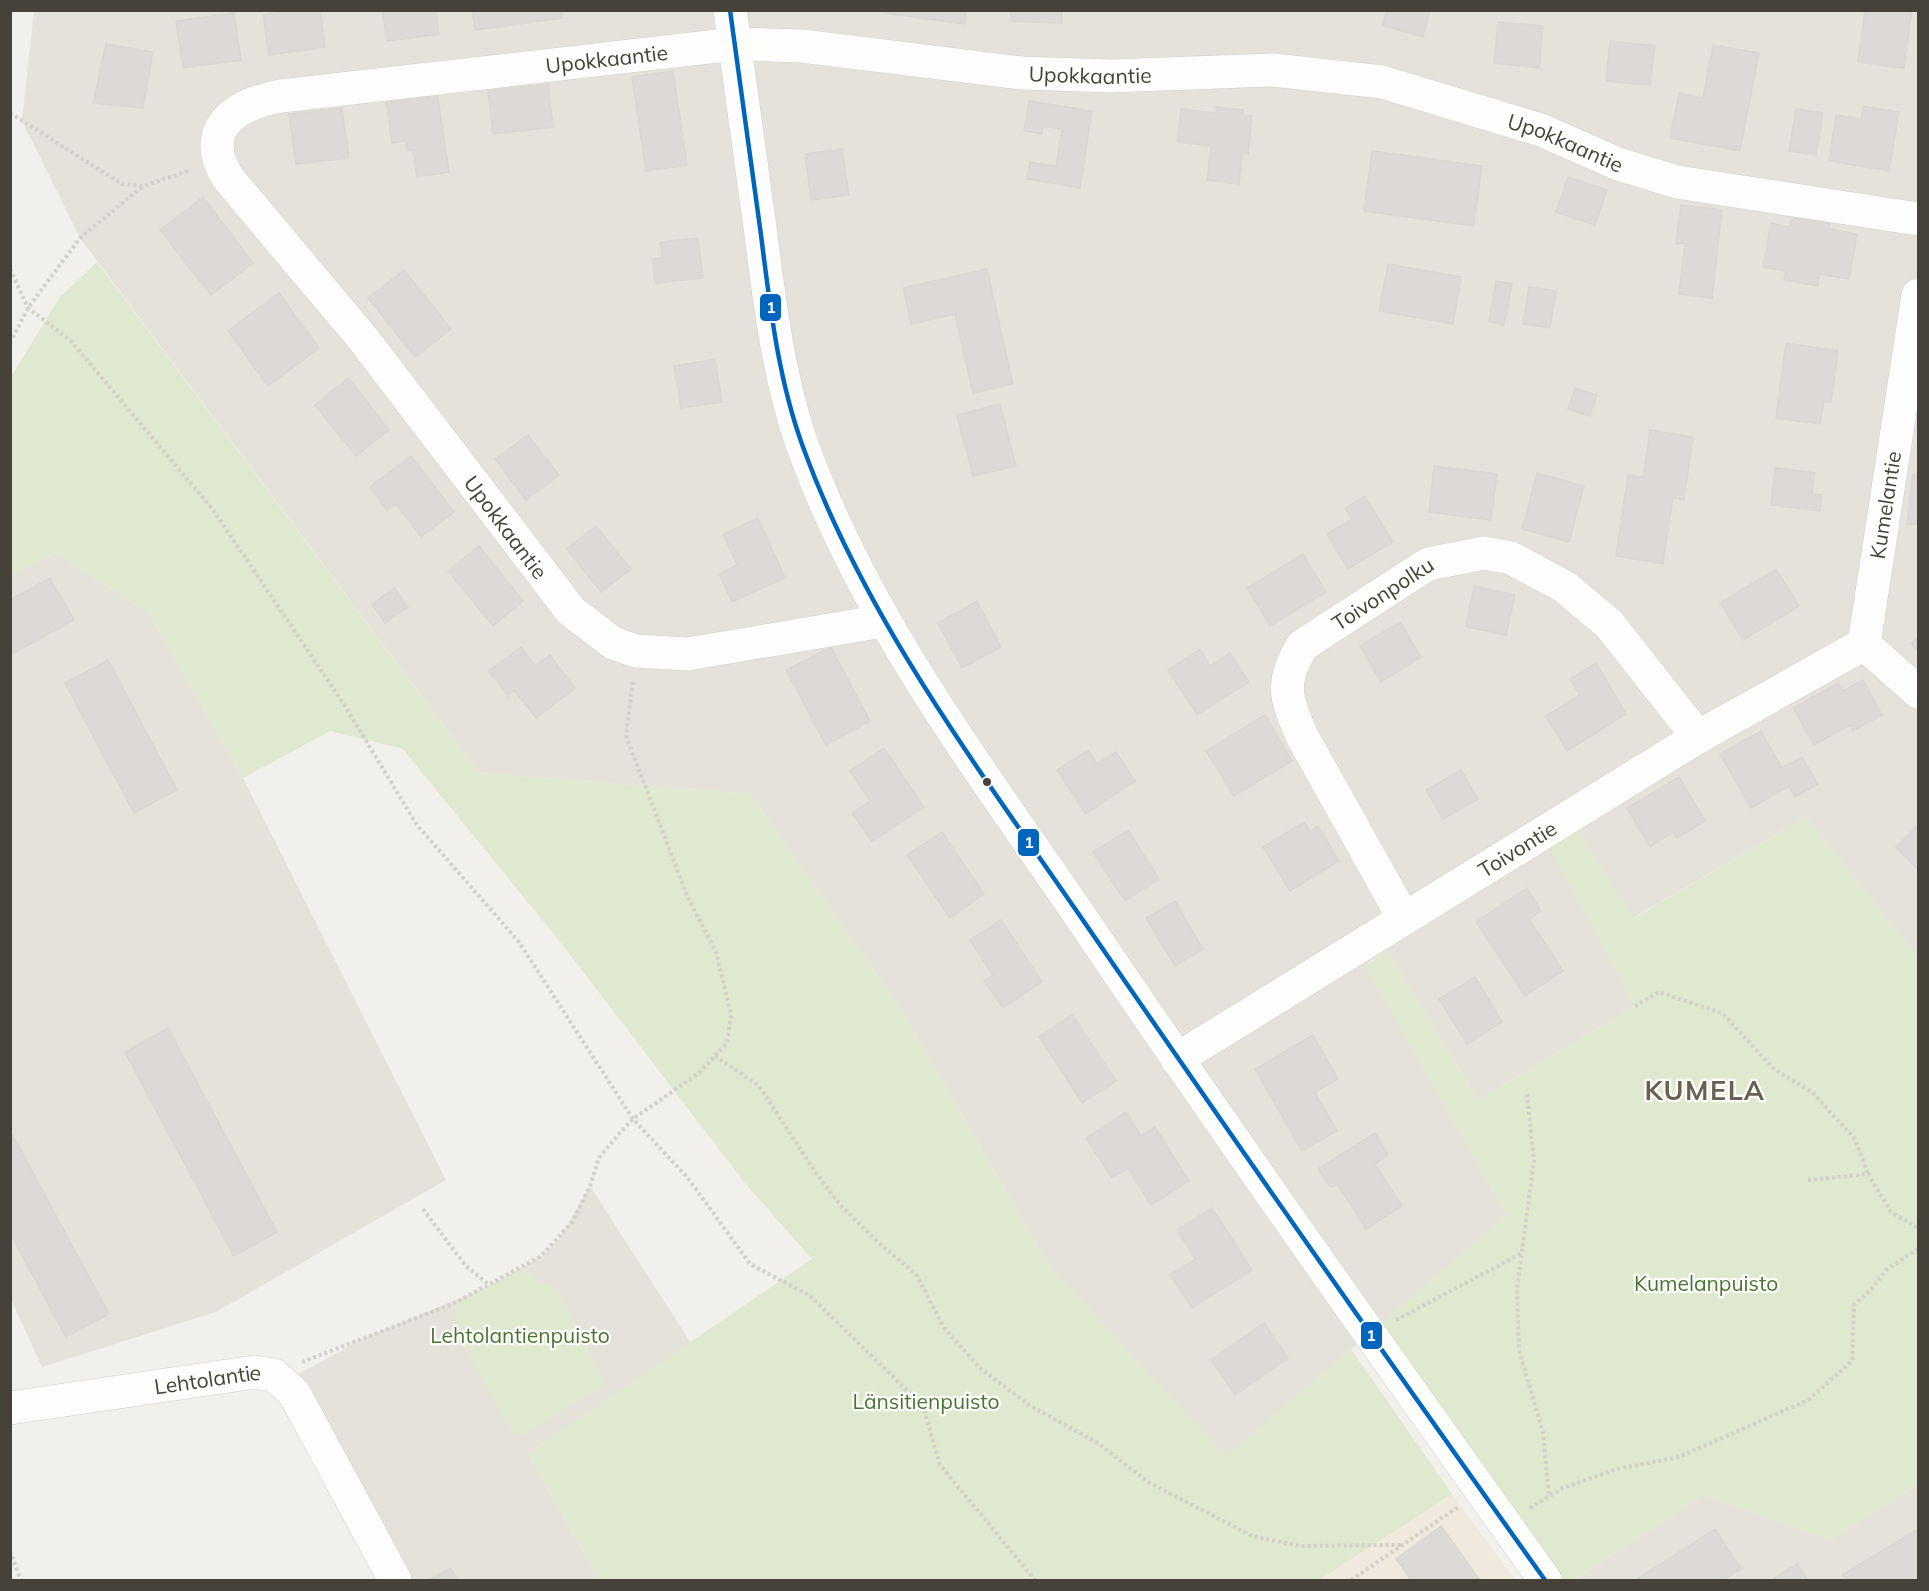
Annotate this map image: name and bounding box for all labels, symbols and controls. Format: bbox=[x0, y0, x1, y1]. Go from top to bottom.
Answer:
street label: Upokkaantie bbox=[544, 39, 669, 79]
street label: Upokkaantie bbox=[1028, 60, 1152, 89]
street label: Upokkaantie bbox=[1505, 108, 1627, 178]
line badge: 1 bbox=[759, 293, 782, 322]
text: 1 bbox=[766, 297, 776, 317]
street label: Kumelantie bbox=[1864, 449, 1906, 561]
street label: Upokkaantie bbox=[459, 470, 553, 584]
street label: Toivonpolku bbox=[1327, 551, 1438, 636]
unlabelled marker bbox=[981, 776, 993, 788]
street label: Toivontie bbox=[1473, 815, 1561, 883]
line badge: 1 bbox=[1017, 828, 1040, 857]
text: 1 bbox=[1024, 832, 1034, 852]
district label: KUMELA bbox=[1644, 1073, 1766, 1107]
park label: Kumelanpuisto bbox=[1634, 1270, 1778, 1296]
line badge: 1 bbox=[1360, 1321, 1383, 1350]
park label: Lehtolantienpuisto bbox=[430, 1322, 610, 1348]
text: 1 bbox=[1366, 1325, 1376, 1345]
street label: Lehtolantie bbox=[153, 1359, 263, 1400]
park label: Länsitienpuisto bbox=[852, 1388, 1000, 1414]

